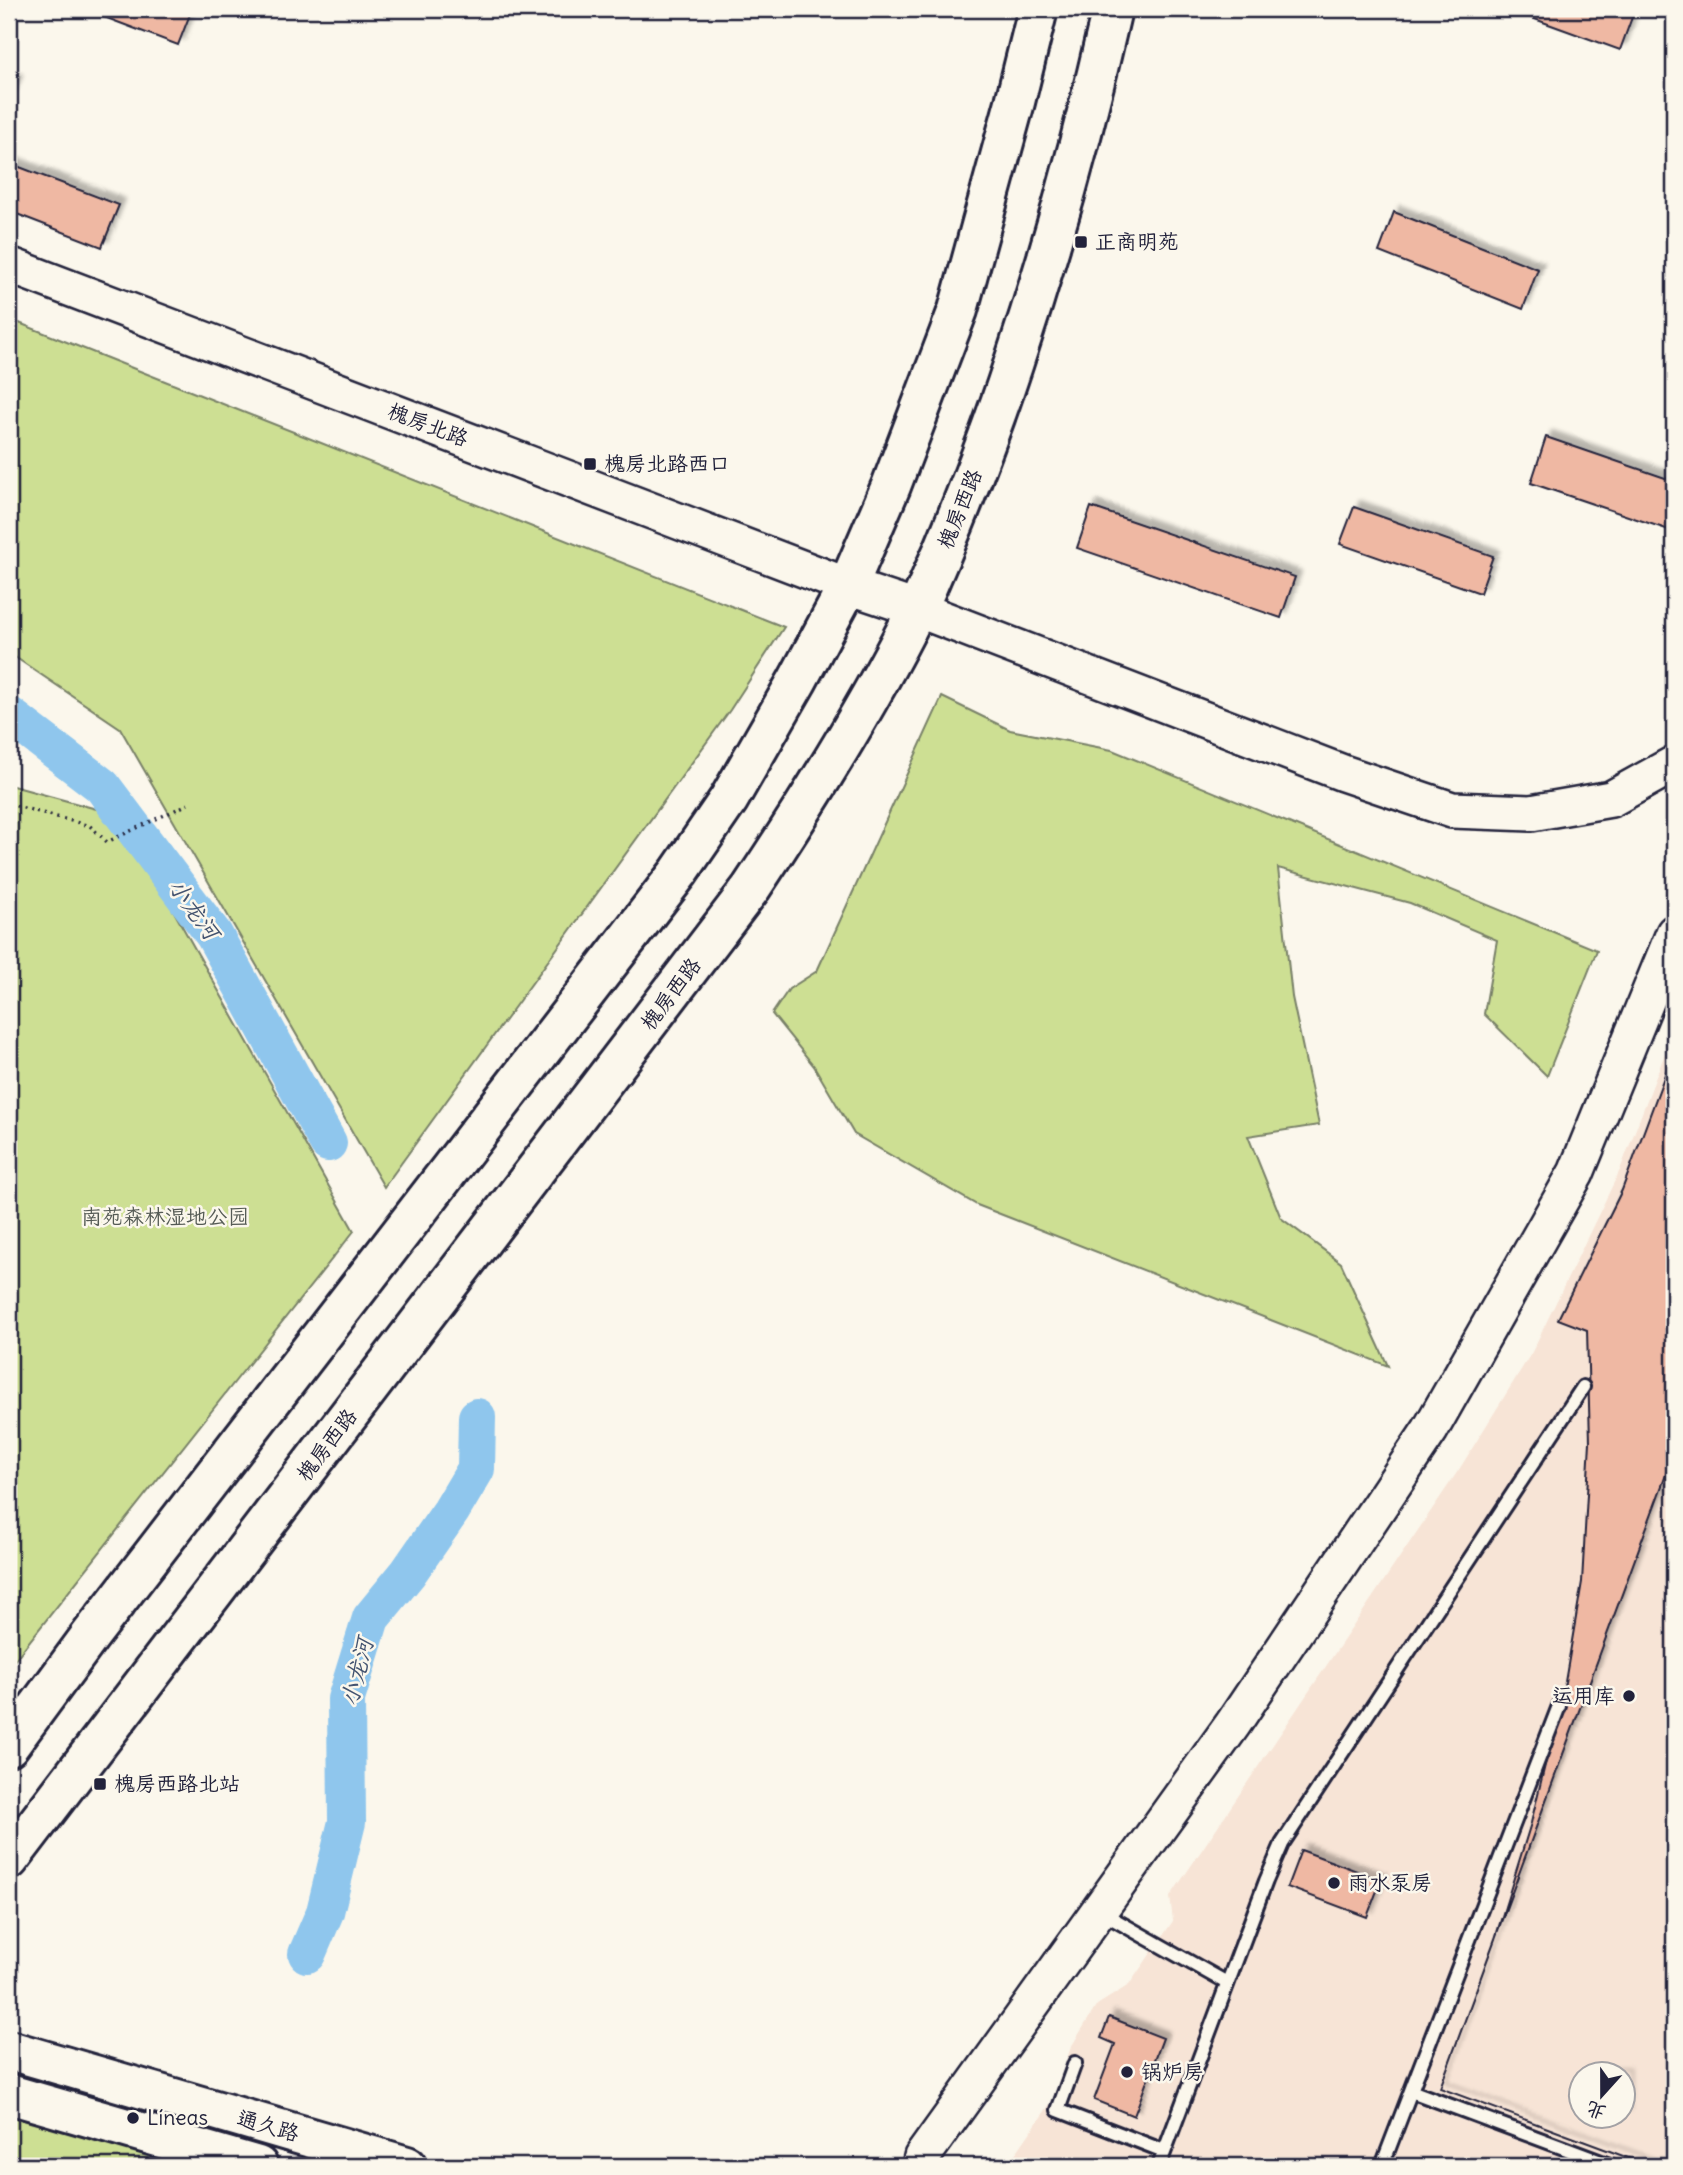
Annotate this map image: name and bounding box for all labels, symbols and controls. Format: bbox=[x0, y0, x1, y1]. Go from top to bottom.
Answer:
place label: 正商明苑 bbox=[1095, 228, 1179, 255]
marker: 正商明苑 bbox=[1073, 234, 1089, 250]
street label: 槐房北路 bbox=[384, 397, 472, 452]
place label: 槐房北路西口 bbox=[604, 450, 730, 477]
marker: 槐房北路西口 bbox=[582, 456, 598, 472]
street label: 槐房西路 bbox=[931, 465, 988, 553]
water label: 小龙河 bbox=[162, 872, 229, 948]
street label: 槐房西路 bbox=[635, 952, 707, 1035]
park label: 南苑森林湿地公园 bbox=[81, 1203, 249, 1230]
street label: 槐房西路 bbox=[291, 1403, 363, 1486]
water label: 小龙河 bbox=[334, 1631, 380, 1709]
place label: 运用库 bbox=[1552, 1682, 1615, 1709]
marker: 运用库 bbox=[1621, 1688, 1637, 1704]
place label: 槐房西路北站 bbox=[114, 1770, 240, 1797]
marker: 槐房西路北站 bbox=[92, 1776, 108, 1792]
place label: 雨水泵房 bbox=[1348, 1869, 1432, 1896]
marker: 雨水泵房 bbox=[1326, 1875, 1342, 1891]
place label: 锅炉房 bbox=[1141, 2058, 1204, 2085]
north arrow bbox=[1568, 2060, 1638, 2130]
marker: 锅炉房 bbox=[1119, 2064, 1135, 2080]
text: 北 bbox=[1583, 2096, 1609, 2125]
place label: Líneas bbox=[147, 2104, 208, 2131]
street label: 通久路 bbox=[234, 2104, 302, 2147]
marker: Líneas bbox=[125, 2110, 141, 2126]

